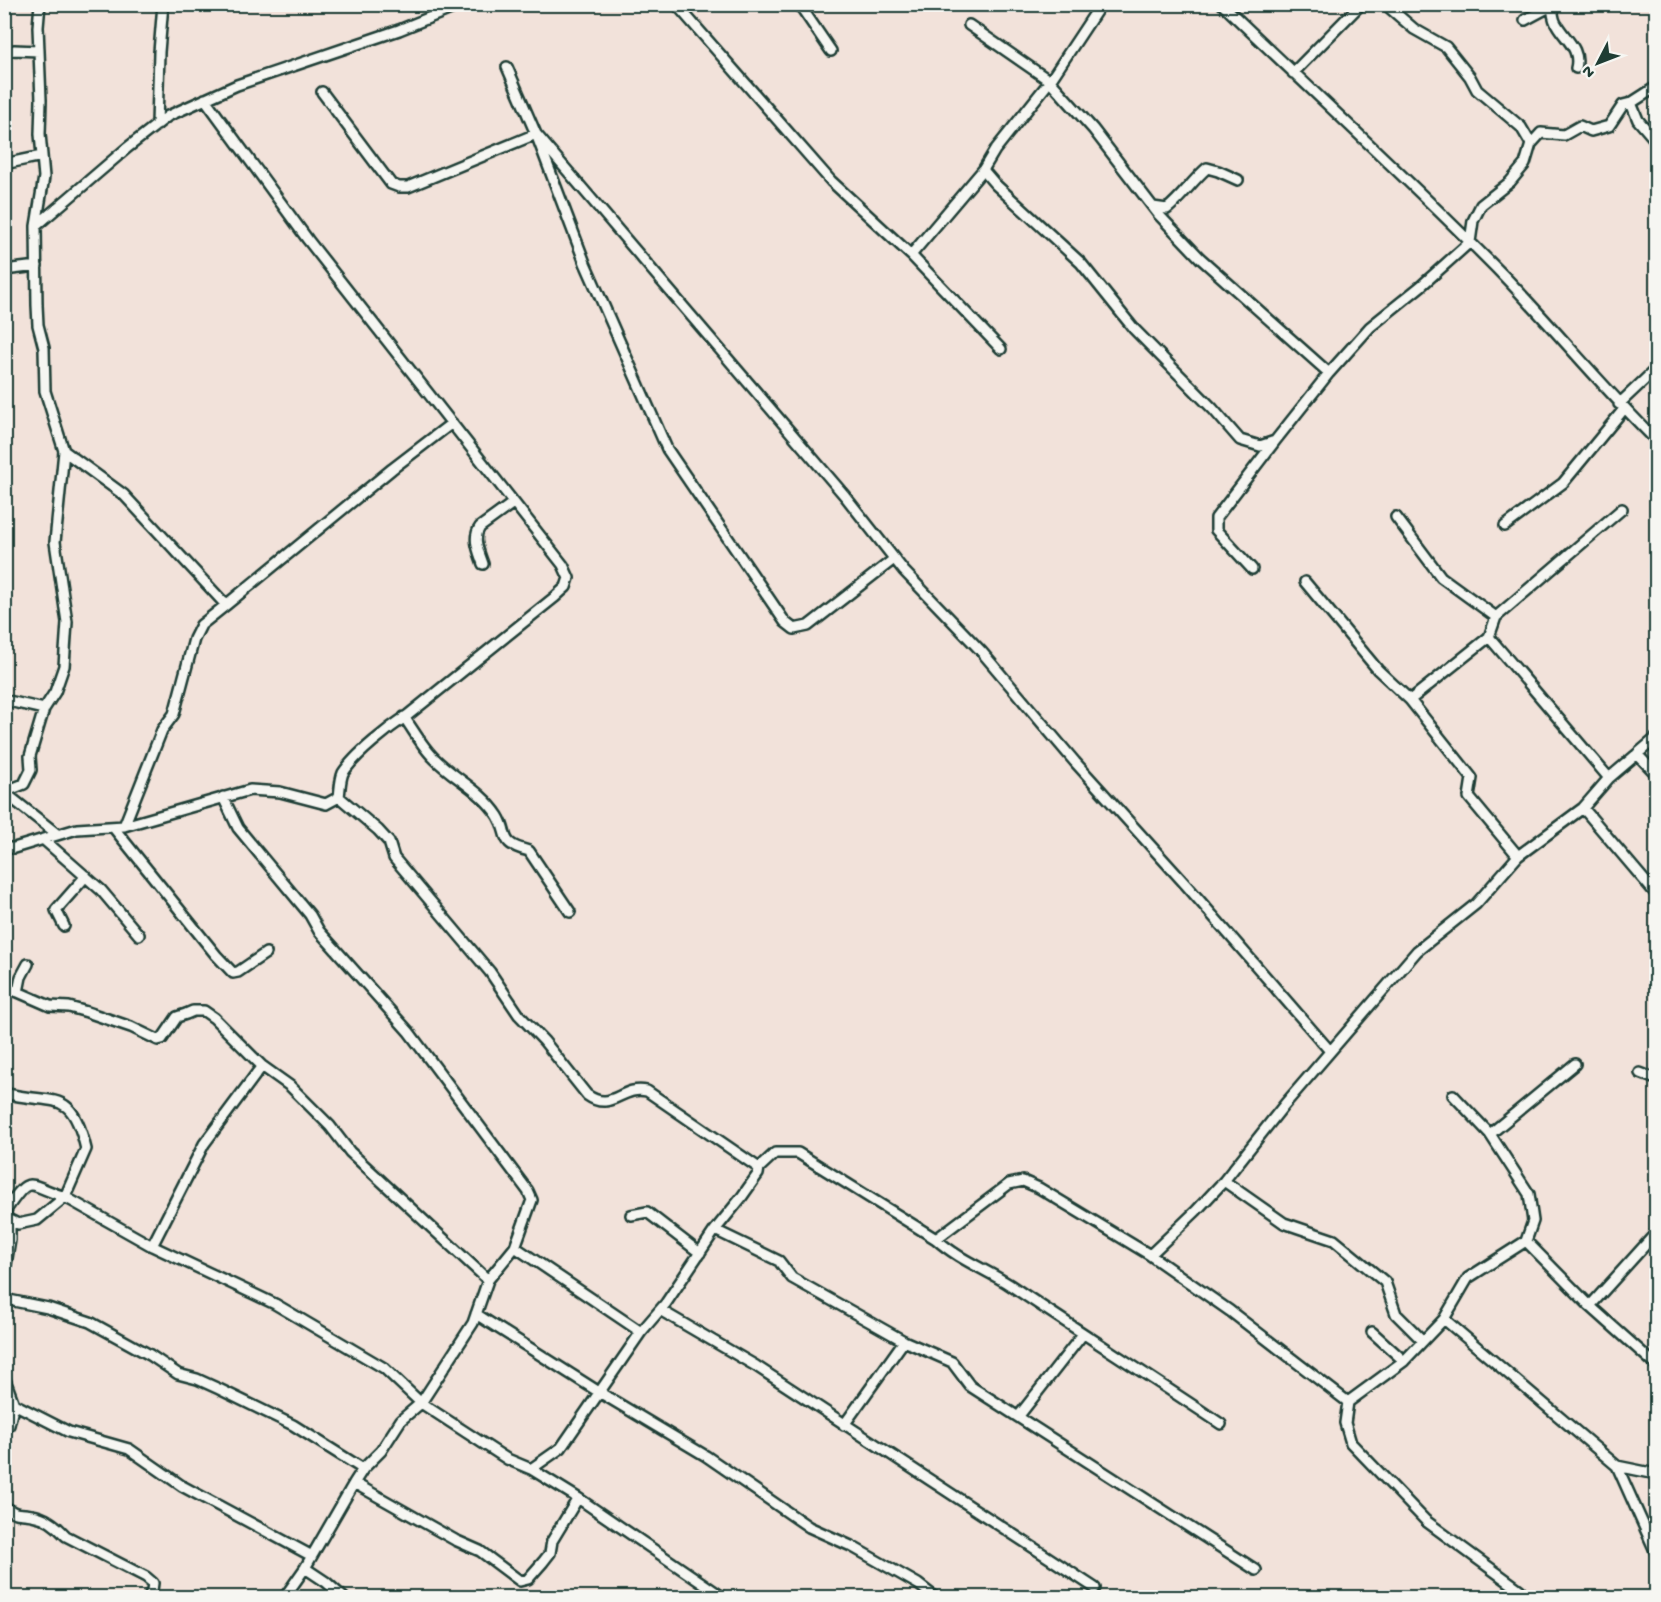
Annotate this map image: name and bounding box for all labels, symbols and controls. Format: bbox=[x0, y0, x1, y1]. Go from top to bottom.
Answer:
north arrow bbox=[1568, 33, 1628, 93]
text: N bbox=[1579, 60, 1600, 81]

